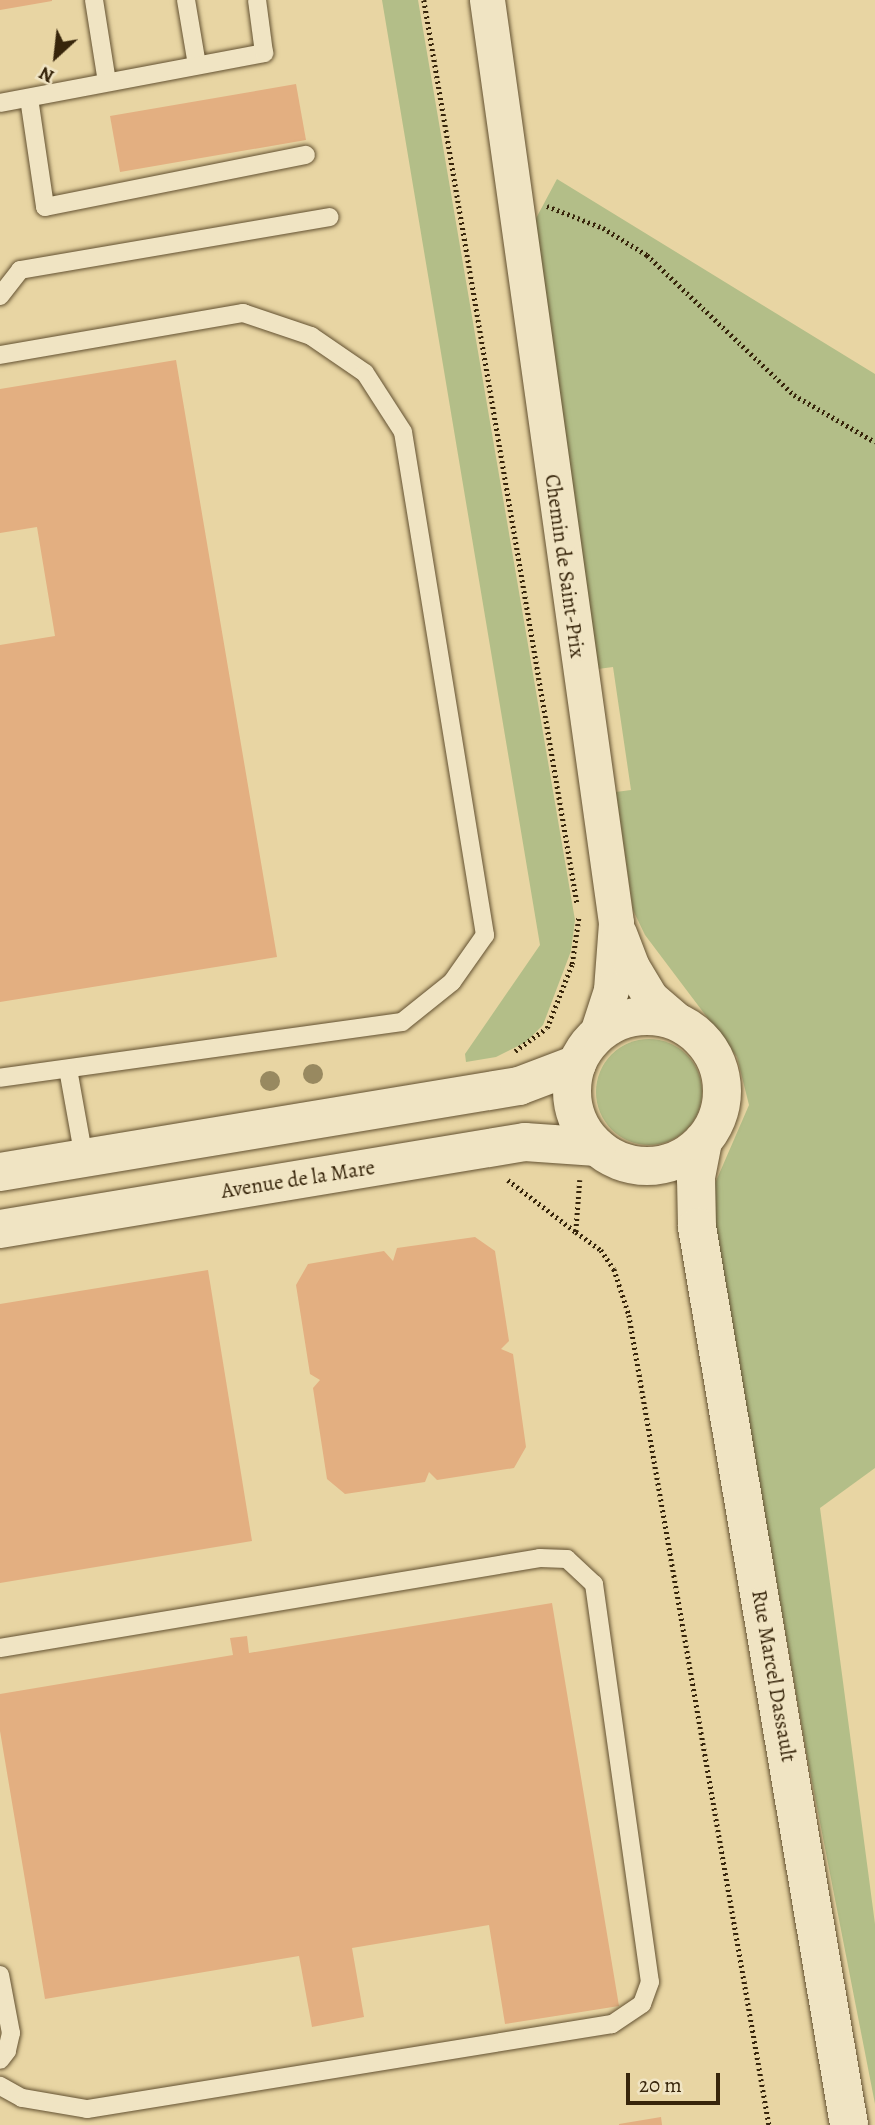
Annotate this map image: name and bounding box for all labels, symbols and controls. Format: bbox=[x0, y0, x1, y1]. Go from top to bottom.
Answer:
north arrow bbox=[21, 21, 91, 91]
text: N bbox=[34, 60, 59, 89]
street label: Chemin de Saint-Prix bbox=[540, 473, 590, 659]
street label: Avenue de la Mare bbox=[219, 1154, 377, 1204]
street label: Rue Marcel Dassault bbox=[746, 1588, 802, 1764]
scale bar bbox=[630, 2058, 724, 2102]
text: 20 m bbox=[639, 2071, 682, 2099]

